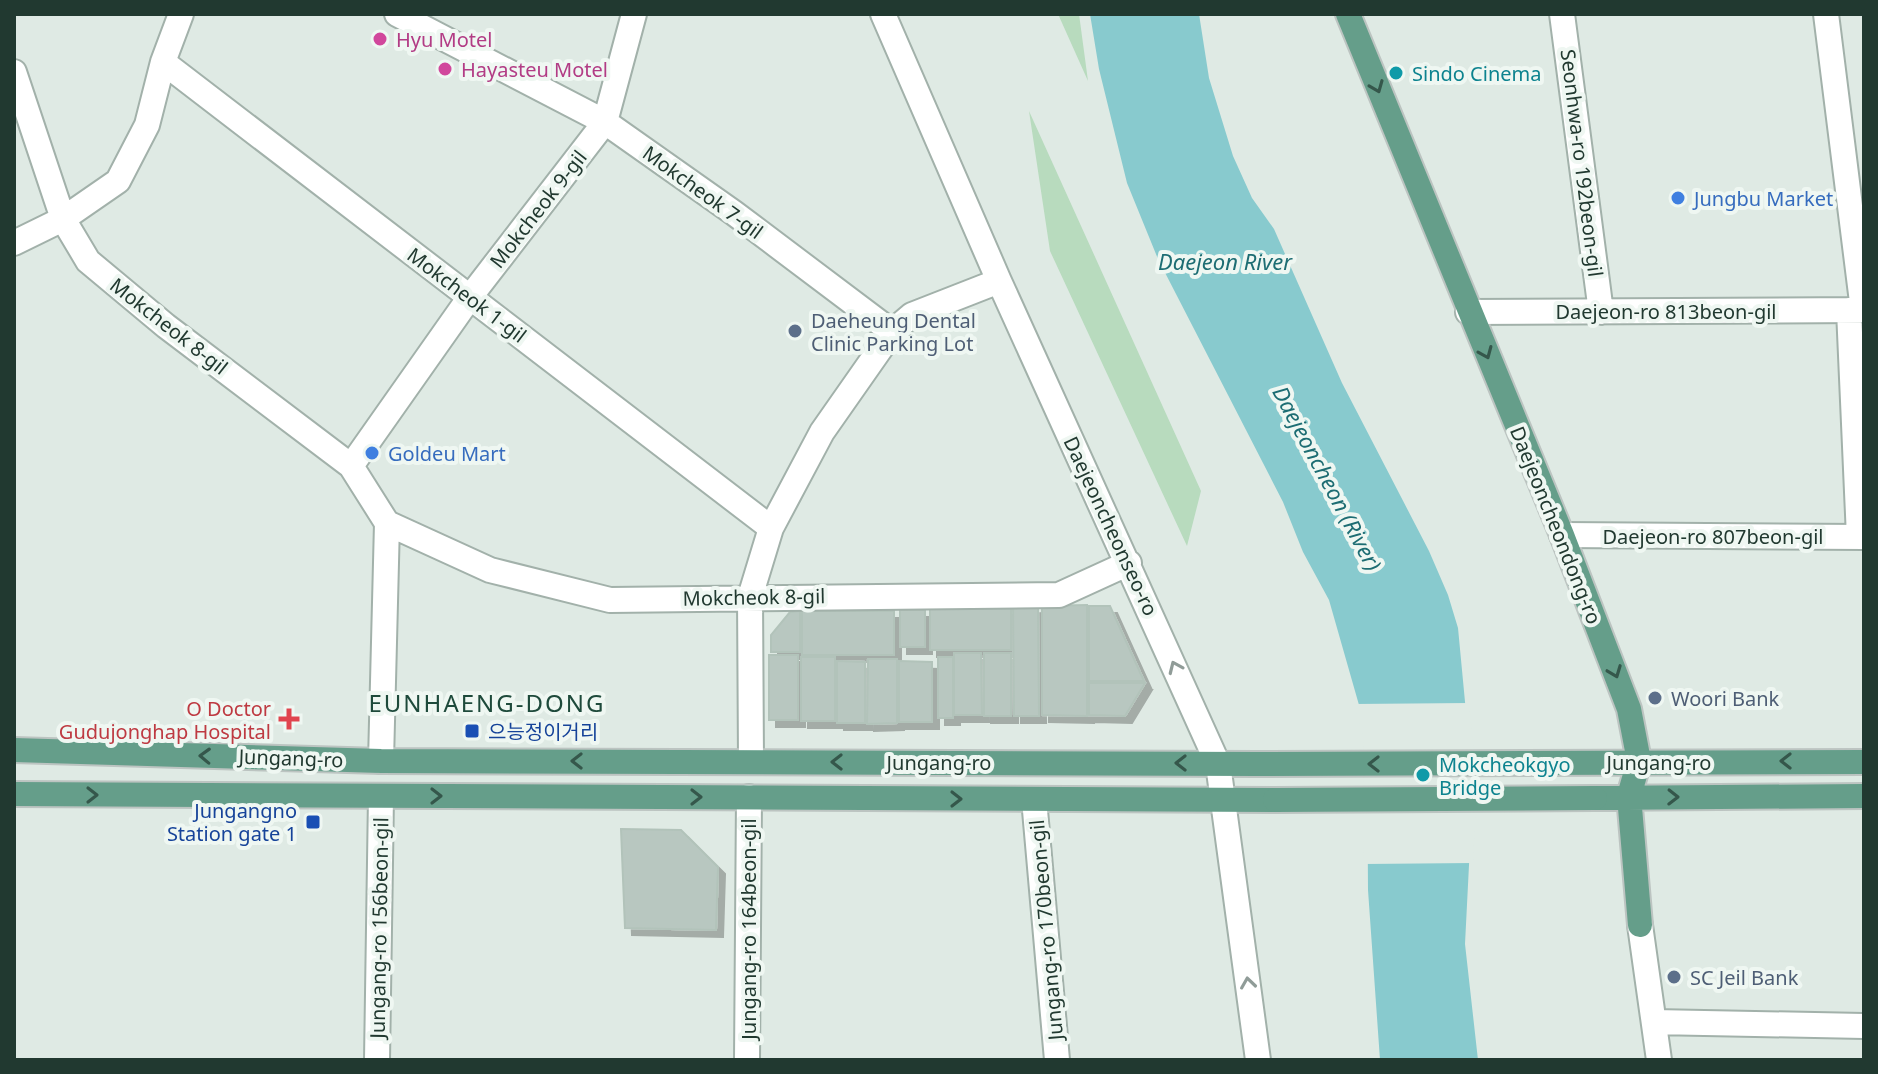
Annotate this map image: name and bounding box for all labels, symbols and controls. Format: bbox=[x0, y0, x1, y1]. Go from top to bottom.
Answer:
place label: Hyu Motel bbox=[396, 26, 492, 53]
marker: Hyu Motel bbox=[371, 30, 389, 48]
street label: Seonhwa-ro 192beon-gil bbox=[1555, 48, 1609, 278]
place label: Hayasteu Motel bbox=[461, 56, 608, 83]
marker: Hayasteu Motel bbox=[436, 60, 454, 78]
place label: Sindo Cinema bbox=[1412, 60, 1541, 87]
marker: Sindo Cinema bbox=[1387, 64, 1405, 82]
one-way arrow bbox=[1367, 79, 1384, 93]
street label: Mokcheok 7-gil bbox=[637, 139, 769, 245]
street label: Mokcheok 9-gil bbox=[483, 144, 593, 274]
place label: Jungbu Market bbox=[1692, 185, 1833, 212]
marker: Jungbu Market bbox=[1669, 189, 1687, 207]
street label: Mokcheok 1-gil bbox=[402, 241, 532, 349]
water label: Daejeon River bbox=[1158, 246, 1293, 276]
street label: Mokcheok 8-gil bbox=[104, 271, 234, 381]
street label: Daejeon-ro 813beon-gil bbox=[1555, 298, 1777, 325]
place label: Daeheung Dental Clinic Parking Lot bbox=[811, 307, 976, 357]
marker: Daeheung Dental Clinic Parking Lot bbox=[786, 322, 804, 340]
one-way arrow bbox=[1476, 345, 1492, 359]
water label: Daejeoncheon (River) bbox=[1267, 380, 1389, 576]
street label: Daejeoncheondong-ro bbox=[1504, 422, 1608, 628]
street label: Daejeoncheonseo-ro bbox=[1058, 432, 1164, 620]
place label: Goldeu Mart bbox=[388, 440, 506, 467]
marker: Goldeu Mart bbox=[363, 444, 381, 462]
street label: Daejeon-ro 807beon-gil bbox=[1602, 523, 1824, 550]
street label: Mokcheok 8-gil bbox=[682, 582, 826, 612]
one-way arrow bbox=[1169, 661, 1185, 675]
one-way arrow bbox=[1605, 664, 1622, 678]
place label: Woori Bank bbox=[1671, 685, 1780, 712]
district label: EUNHAENG-DONG bbox=[368, 686, 606, 719]
marker: Woori Bank bbox=[1646, 689, 1664, 707]
place label: O Doctor Gudujonghap Hospital bbox=[59, 695, 271, 745]
marker: O Doctor Gudujonghap Hospital bbox=[278, 708, 300, 730]
place label: 으능정이거리 bbox=[488, 718, 598, 745]
marker: 으능정이거리 bbox=[463, 722, 481, 740]
street label: Jungang-ro bbox=[236, 743, 344, 773]
one-way arrow bbox=[198, 747, 211, 764]
street label: Jungang-ro bbox=[885, 749, 991, 776]
street label: Jungang-ro bbox=[1605, 749, 1711, 776]
place label: Mokcheokgyo Bridge bbox=[1439, 751, 1571, 801]
one-way arrow bbox=[570, 752, 583, 770]
one-way arrow bbox=[830, 753, 843, 771]
one-way arrow bbox=[1779, 753, 1792, 770]
one-way arrow bbox=[1174, 755, 1187, 772]
one-way arrow bbox=[1367, 755, 1380, 773]
marker: Mokcheokgyo Bridge bbox=[1414, 766, 1432, 784]
one-way arrow bbox=[86, 786, 99, 803]
one-way arrow bbox=[430, 787, 443, 805]
one-way arrow bbox=[690, 788, 703, 806]
one-way arrow bbox=[1667, 789, 1680, 806]
one-way arrow bbox=[950, 790, 963, 808]
place label: Jungangno Station gate 1 bbox=[167, 797, 297, 847]
marker: Jungangno Station gate 1 bbox=[304, 813, 322, 831]
street label: Jungang-ro 156beon-gil bbox=[364, 817, 394, 1041]
street label: Jungang-ro 164beon-gil bbox=[735, 818, 762, 1042]
street label: Jungang-ro 170beon-gil bbox=[1023, 819, 1069, 1043]
place label: SC Jeil Bank bbox=[1690, 964, 1799, 991]
marker: SC Jeil Bank bbox=[1665, 968, 1683, 986]
one-way arrow bbox=[1240, 976, 1257, 990]

